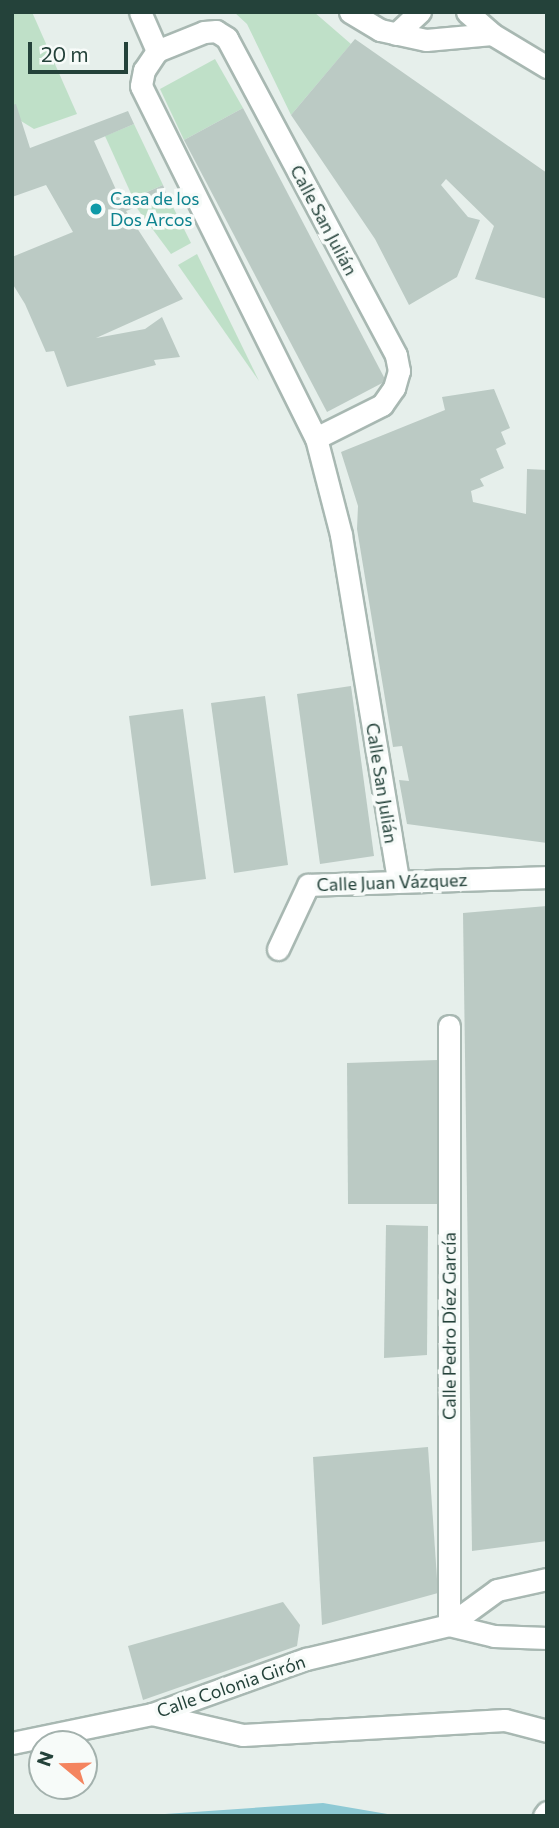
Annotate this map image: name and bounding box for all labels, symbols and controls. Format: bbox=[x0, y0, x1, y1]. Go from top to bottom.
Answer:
scale bar bbox=[32, 28, 131, 72]
text: 20 m bbox=[41, 41, 89, 66]
street label: Calle San Julián bbox=[286, 161, 362, 279]
place label: Casa de los Dos Arcos bbox=[110, 188, 199, 230]
marker: Casa de los Dos Arcos bbox=[88, 201, 104, 217]
street label: Calle San Julián bbox=[362, 721, 402, 845]
street label: Calle Juan Vázquez bbox=[316, 869, 468, 895]
street label: Calle Pedro Díez García bbox=[438, 1232, 460, 1420]
street label: Calle Colonia Girón bbox=[154, 1650, 308, 1722]
north arrow bbox=[28, 1730, 98, 1800]
text: N bbox=[31, 1748, 58, 1769]

